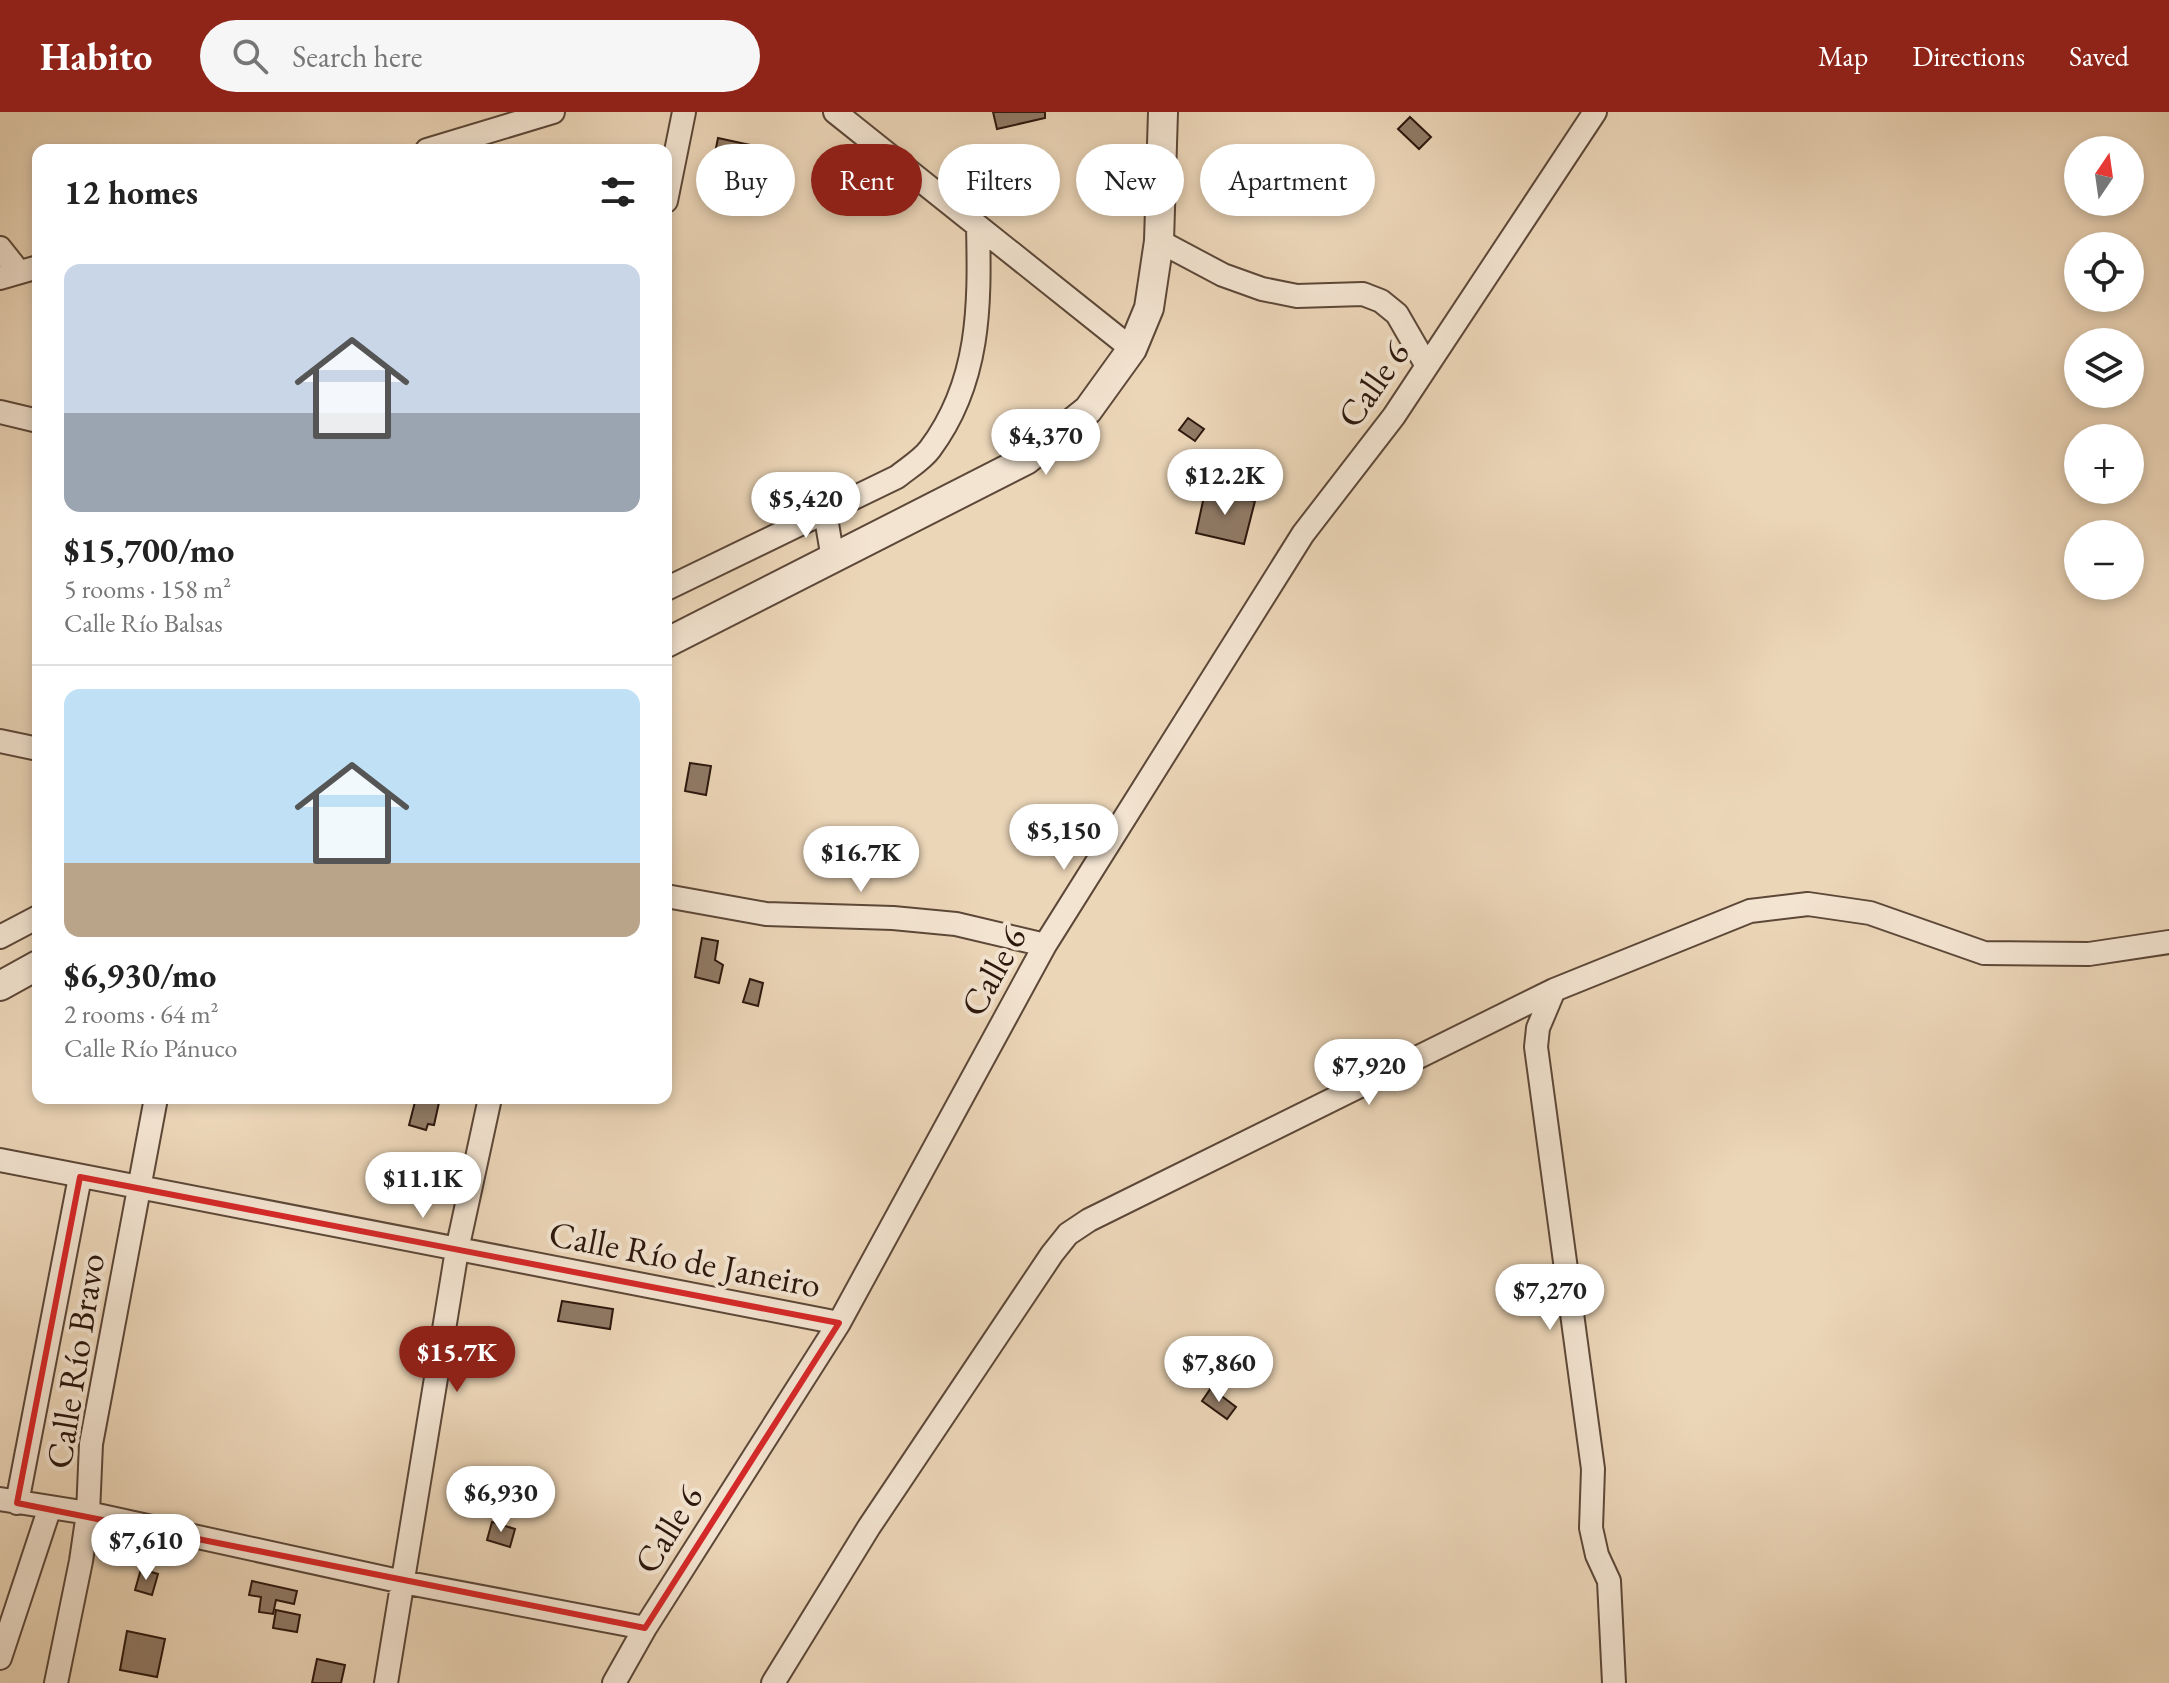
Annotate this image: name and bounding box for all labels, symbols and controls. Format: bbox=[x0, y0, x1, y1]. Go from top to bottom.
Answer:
search box bbox=[200, 20, 760, 92]
text: Habito bbox=[40, 32, 152, 81]
icon: search bbox=[228, 34, 272, 78]
text: Search here bbox=[292, 37, 422, 76]
text: Map bbox=[1818, 38, 1868, 74]
text: Directions bbox=[1912, 38, 2025, 74]
text: Saved bbox=[2069, 38, 2129, 74]
north arrow bbox=[2064, 136, 2144, 216]
map controls bbox=[2064, 136, 2144, 600]
chip: Buy bbox=[696, 144, 795, 216]
chip: Rent bbox=[811, 144, 922, 216]
chip: Filters bbox=[938, 144, 1060, 216]
chip: New bbox=[1076, 144, 1184, 216]
chip: Apartment bbox=[1200, 144, 1375, 216]
text: 12 homes bbox=[64, 170, 198, 214]
icon: filters bbox=[596, 170, 640, 214]
button: locate bbox=[2064, 232, 2144, 312]
icon: home bbox=[280, 316, 424, 460]
button: layers bbox=[2064, 328, 2144, 408]
street label: Calle 6 bbox=[1326, 331, 1420, 437]
pin: $4,370 bbox=[981, 409, 1111, 477]
text: $4,370 bbox=[1009, 418, 1083, 452]
button: + bbox=[2064, 424, 2144, 504]
pin: $12.2K bbox=[1160, 449, 1290, 517]
text: $12.2K bbox=[1185, 458, 1265, 492]
pin: $5,420 bbox=[741, 472, 871, 540]
text: $5,420 bbox=[769, 481, 843, 515]
button: − bbox=[2064, 520, 2144, 600]
text: $15,700/mo bbox=[64, 528, 234, 572]
text: 5 rooms · 158 m² bbox=[64, 572, 231, 606]
text: Calle Río Balsas bbox=[64, 606, 223, 640]
icon: home bbox=[280, 741, 424, 885]
pin: $5,150 bbox=[999, 804, 1129, 872]
text: $5,150 bbox=[1027, 813, 1101, 847]
pin: $16.7K bbox=[796, 826, 926, 894]
text: $16.7K bbox=[821, 835, 901, 869]
street label: Calle 6 bbox=[949, 918, 1037, 1024]
text: $6,930/mo bbox=[64, 953, 216, 997]
text: 2 rooms · 64 m² bbox=[64, 997, 219, 1031]
text: Calle Río Pánuco bbox=[64, 1031, 237, 1065]
pin: $7,920 bbox=[1304, 1039, 1434, 1107]
text: $7,920 bbox=[1332, 1048, 1406, 1082]
pin: $11.1K bbox=[358, 1152, 488, 1220]
text: $11.1K bbox=[383, 1161, 463, 1195]
street label: Calle Río de Janeiro bbox=[545, 1210, 825, 1308]
street label: Calle Río Bravo bbox=[35, 1250, 115, 1472]
pin: $7,270 bbox=[1485, 1264, 1615, 1332]
text: $7,270 bbox=[1513, 1273, 1587, 1307]
pin: $15.7K bbox=[392, 1326, 522, 1394]
text: $15.7K bbox=[417, 1335, 497, 1369]
pin: $7,860 bbox=[1154, 1336, 1284, 1404]
text: $7,860 bbox=[1182, 1345, 1256, 1379]
pin: $6,930 bbox=[436, 1466, 566, 1534]
text: $6,930 bbox=[464, 1475, 538, 1509]
street label: Calle 6 bbox=[623, 1476, 713, 1582]
pin: $7,610 bbox=[81, 1514, 211, 1582]
text: $7,610 bbox=[109, 1523, 183, 1557]

